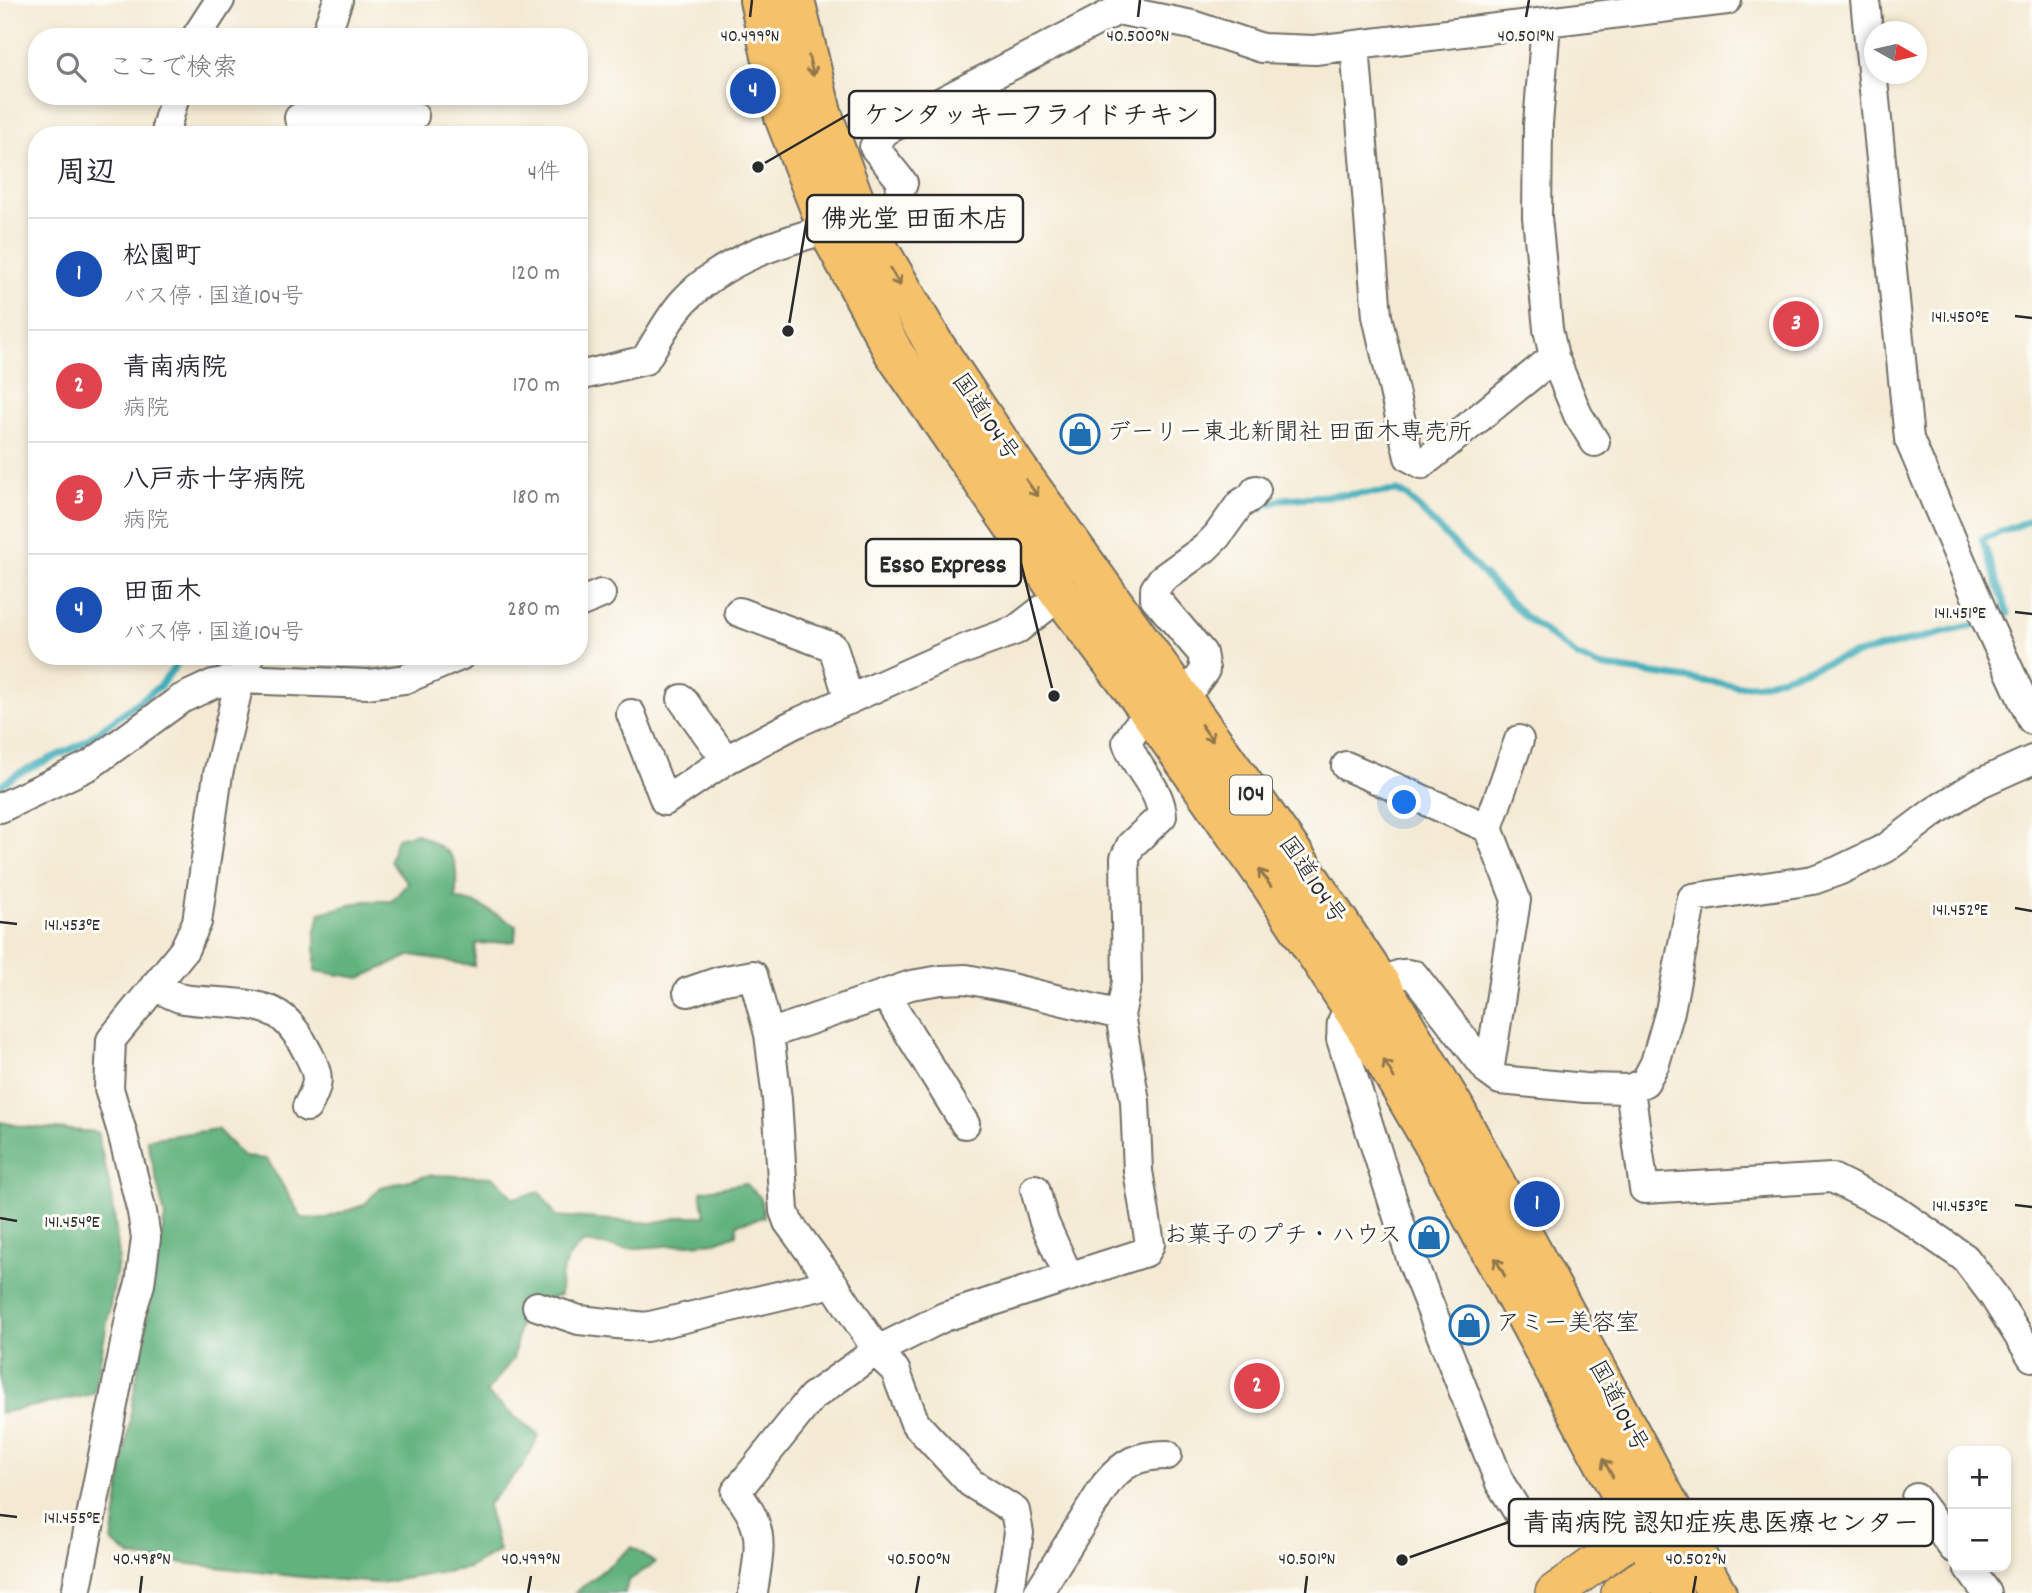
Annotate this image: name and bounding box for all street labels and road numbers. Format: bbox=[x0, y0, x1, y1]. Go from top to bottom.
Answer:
street label: 国道104号 bbox=[942, 367, 1026, 469]
road number: 104 bbox=[1230, 776, 1272, 814]
street label: 国道104号 bbox=[1269, 830, 1353, 932]
street label: 国道104号 bbox=[1578, 1355, 1656, 1459]

